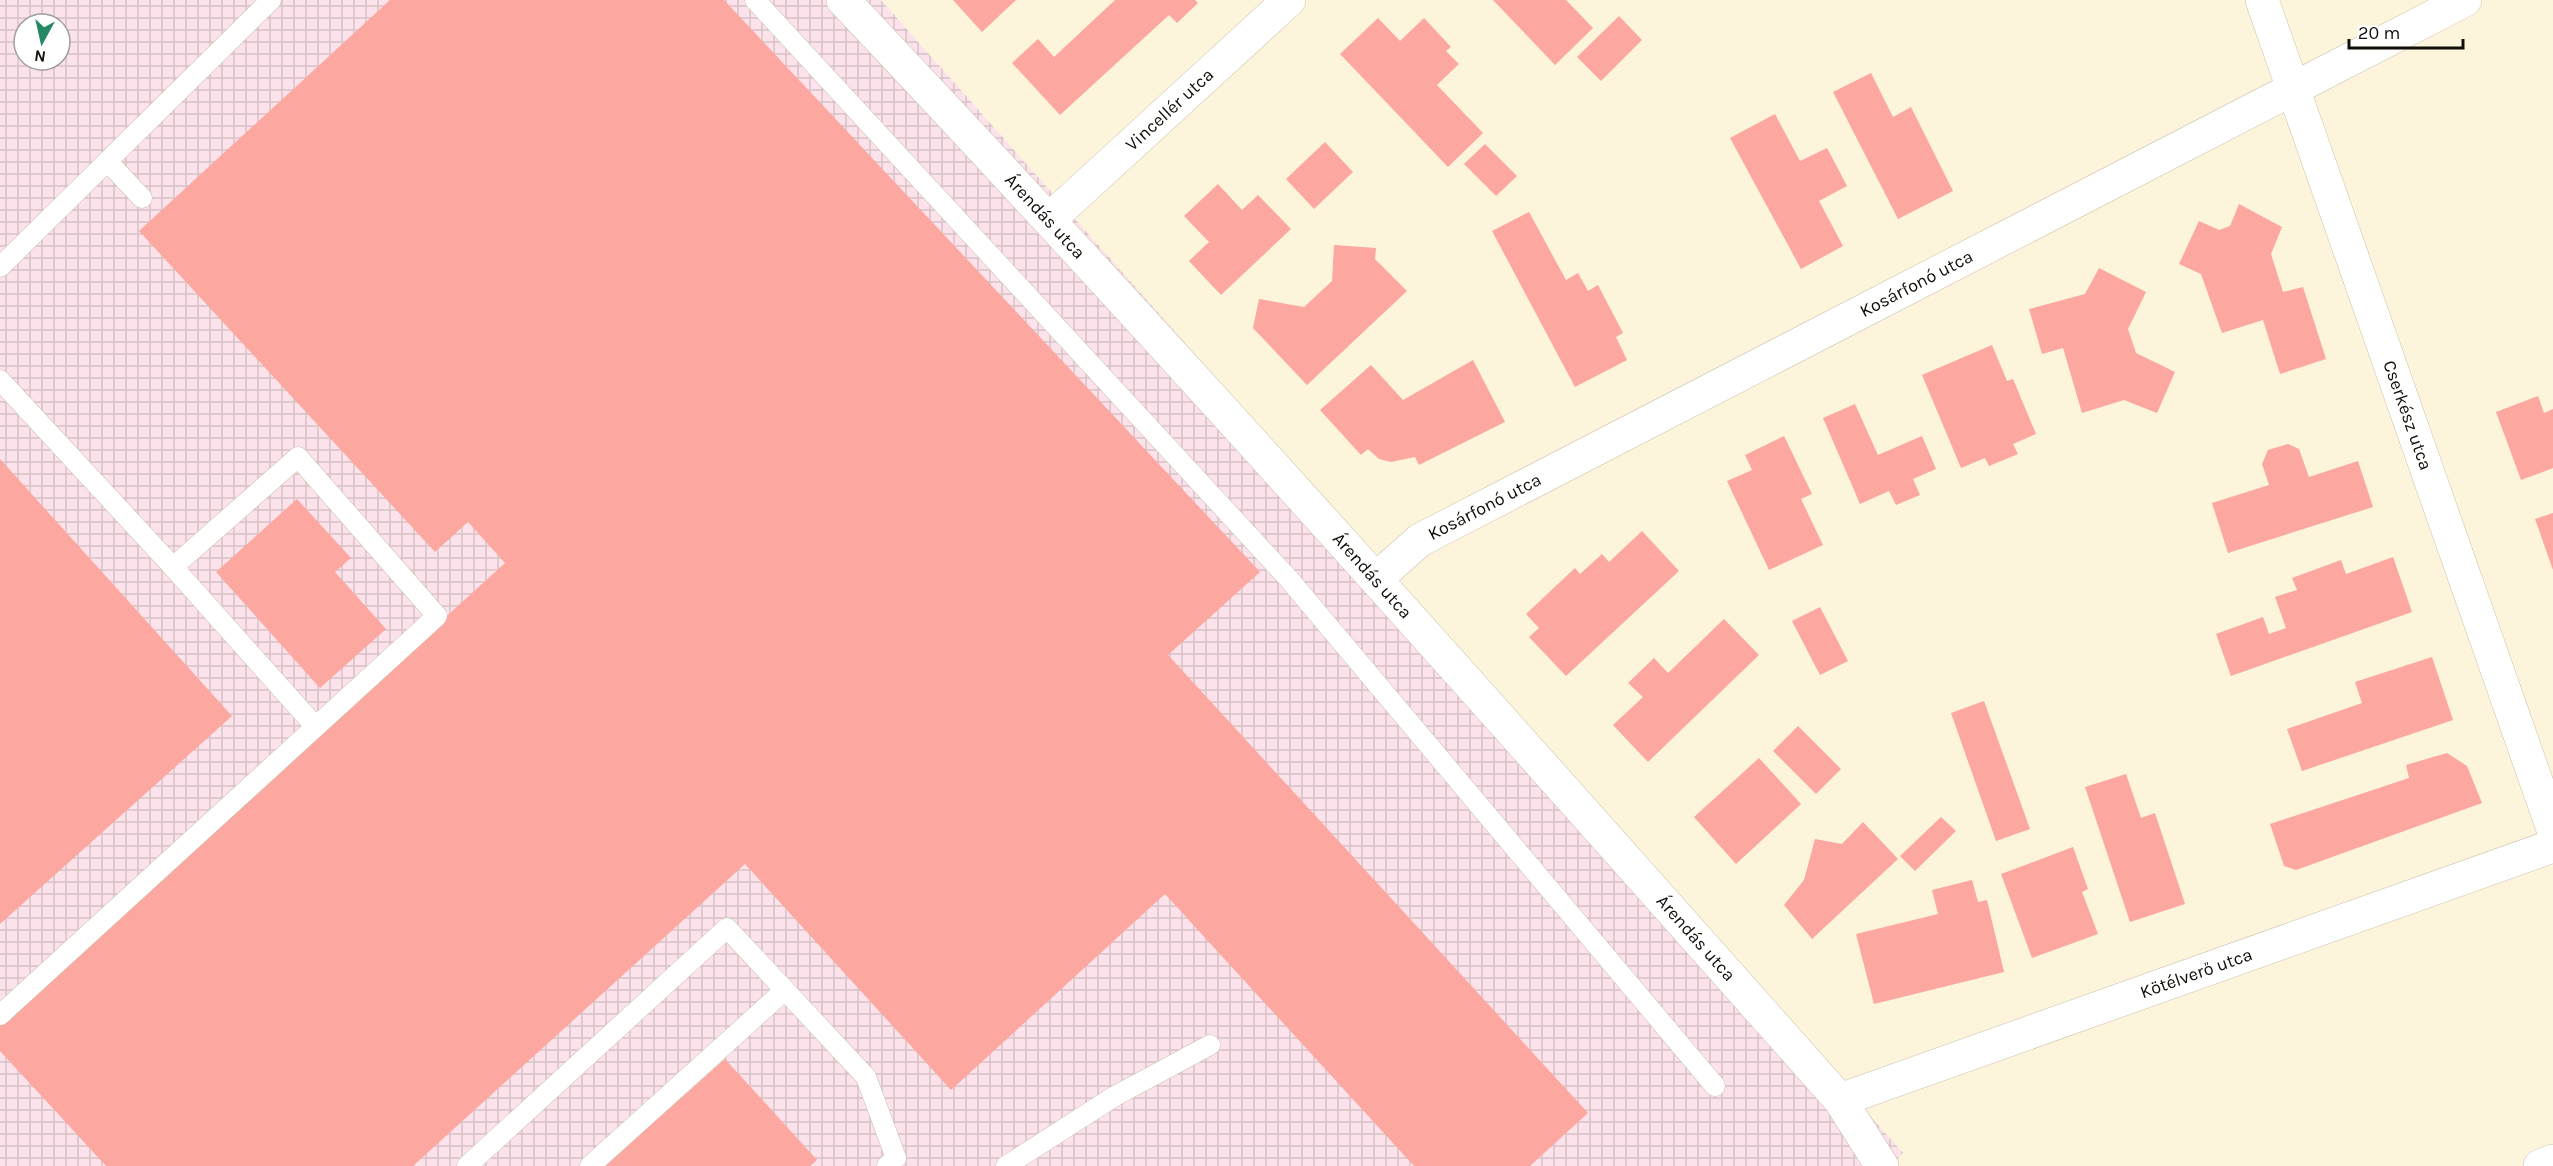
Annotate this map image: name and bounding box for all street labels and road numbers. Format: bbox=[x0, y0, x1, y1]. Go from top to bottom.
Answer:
street label: Vincellér utca bbox=[1121, 64, 1218, 155]
street label: Árendás utca bbox=[1000, 168, 1090, 263]
street label: Kosárfonó utca bbox=[1856, 245, 1977, 322]
street label: Cserkész utca bbox=[2378, 357, 2437, 473]
street label: Kosárfonó utca bbox=[1424, 468, 1545, 545]
street label: Árendás utca bbox=[1328, 527, 1417, 623]
street label: Árendás utca bbox=[1652, 890, 1740, 986]
street label: Kötélverő utca bbox=[2137, 943, 2255, 1003]

